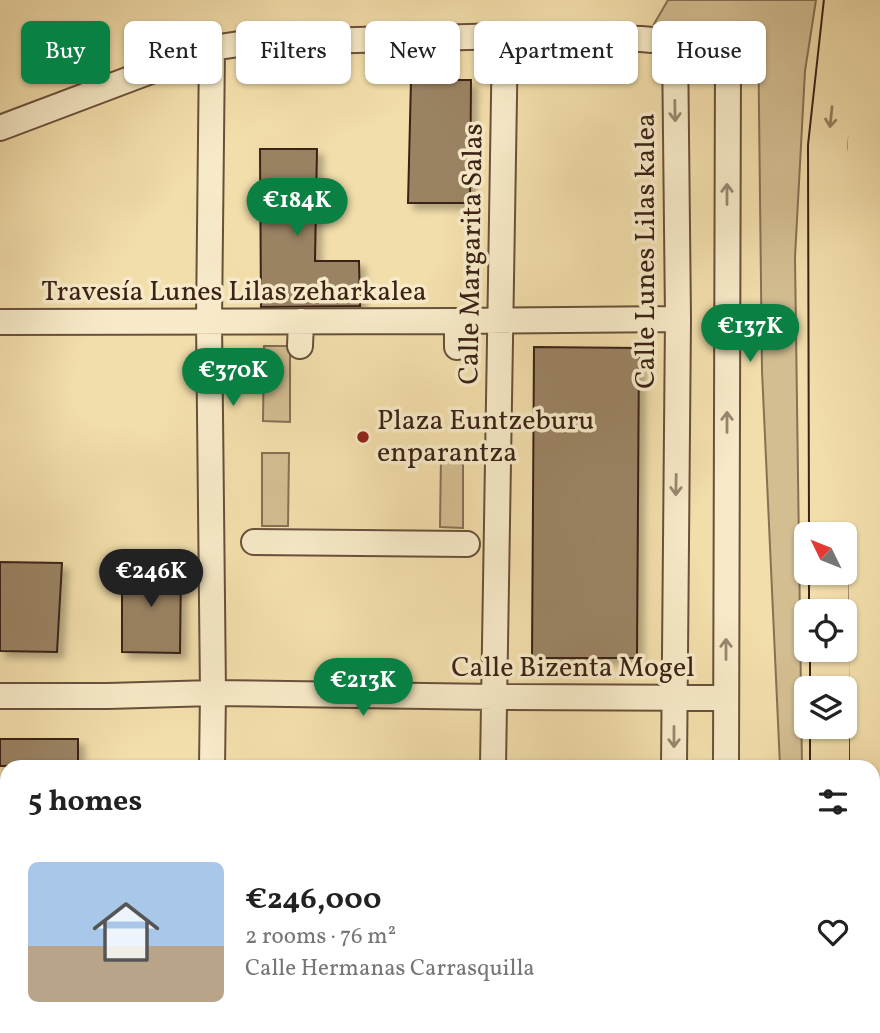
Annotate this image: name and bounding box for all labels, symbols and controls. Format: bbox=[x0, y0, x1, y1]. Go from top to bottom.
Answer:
chip: Buy bbox=[21, 21, 110, 84]
chip: Rent bbox=[124, 21, 222, 84]
chip: Filters bbox=[236, 21, 351, 84]
chip: New bbox=[365, 21, 460, 84]
chip: Apartment bbox=[474, 21, 638, 84]
chip: House bbox=[652, 21, 766, 84]
one-way arrow bbox=[668, 99, 682, 122]
one-way arrow bbox=[825, 105, 838, 127]
street label: Calle Lunes Lilas kalea bbox=[627, 113, 666, 389]
street label: Calle Margarita Salas bbox=[450, 123, 494, 385]
pin: €184K bbox=[248, 178, 346, 238]
one-way arrow bbox=[720, 183, 734, 206]
text: €184K bbox=[263, 185, 331, 217]
street label: Travesía Lunes Lilas zeharkalea bbox=[41, 273, 427, 312]
pin: €137K bbox=[701, 304, 799, 364]
text: €137K bbox=[717, 311, 783, 343]
pin: €370K bbox=[184, 348, 282, 408]
text: €370K bbox=[198, 355, 268, 387]
place label: Plaza Euntzeburu enparantza bbox=[377, 402, 594, 473]
one-way arrow bbox=[720, 411, 734, 434]
marker: Plaza Euntzeburu enparantza bbox=[355, 429, 371, 445]
one-way arrow bbox=[669, 473, 683, 496]
north arrow bbox=[794, 522, 858, 584]
map controls bbox=[794, 522, 857, 739]
pin: €246K bbox=[102, 550, 200, 609]
text: €246K bbox=[115, 556, 187, 588]
button: locate bbox=[794, 599, 857, 662]
one-way arrow bbox=[719, 638, 733, 661]
street label: Calle Bizenta Mogel bbox=[451, 649, 695, 688]
pin: €213K bbox=[314, 658, 412, 718]
text: €213K bbox=[330, 665, 396, 697]
button: layers bbox=[794, 676, 857, 739]
one-way arrow bbox=[667, 725, 681, 748]
text: 5 homes bbox=[28, 781, 142, 823]
icon: filters bbox=[814, 783, 852, 821]
text: €246,000 bbox=[245, 879, 381, 921]
icon: home bbox=[84, 890, 168, 974]
icon: heart bbox=[814, 913, 852, 951]
text: 2 rooms · 76 m² bbox=[245, 921, 396, 953]
text: Calle Hermanas Carrasquilla bbox=[245, 953, 535, 985]

